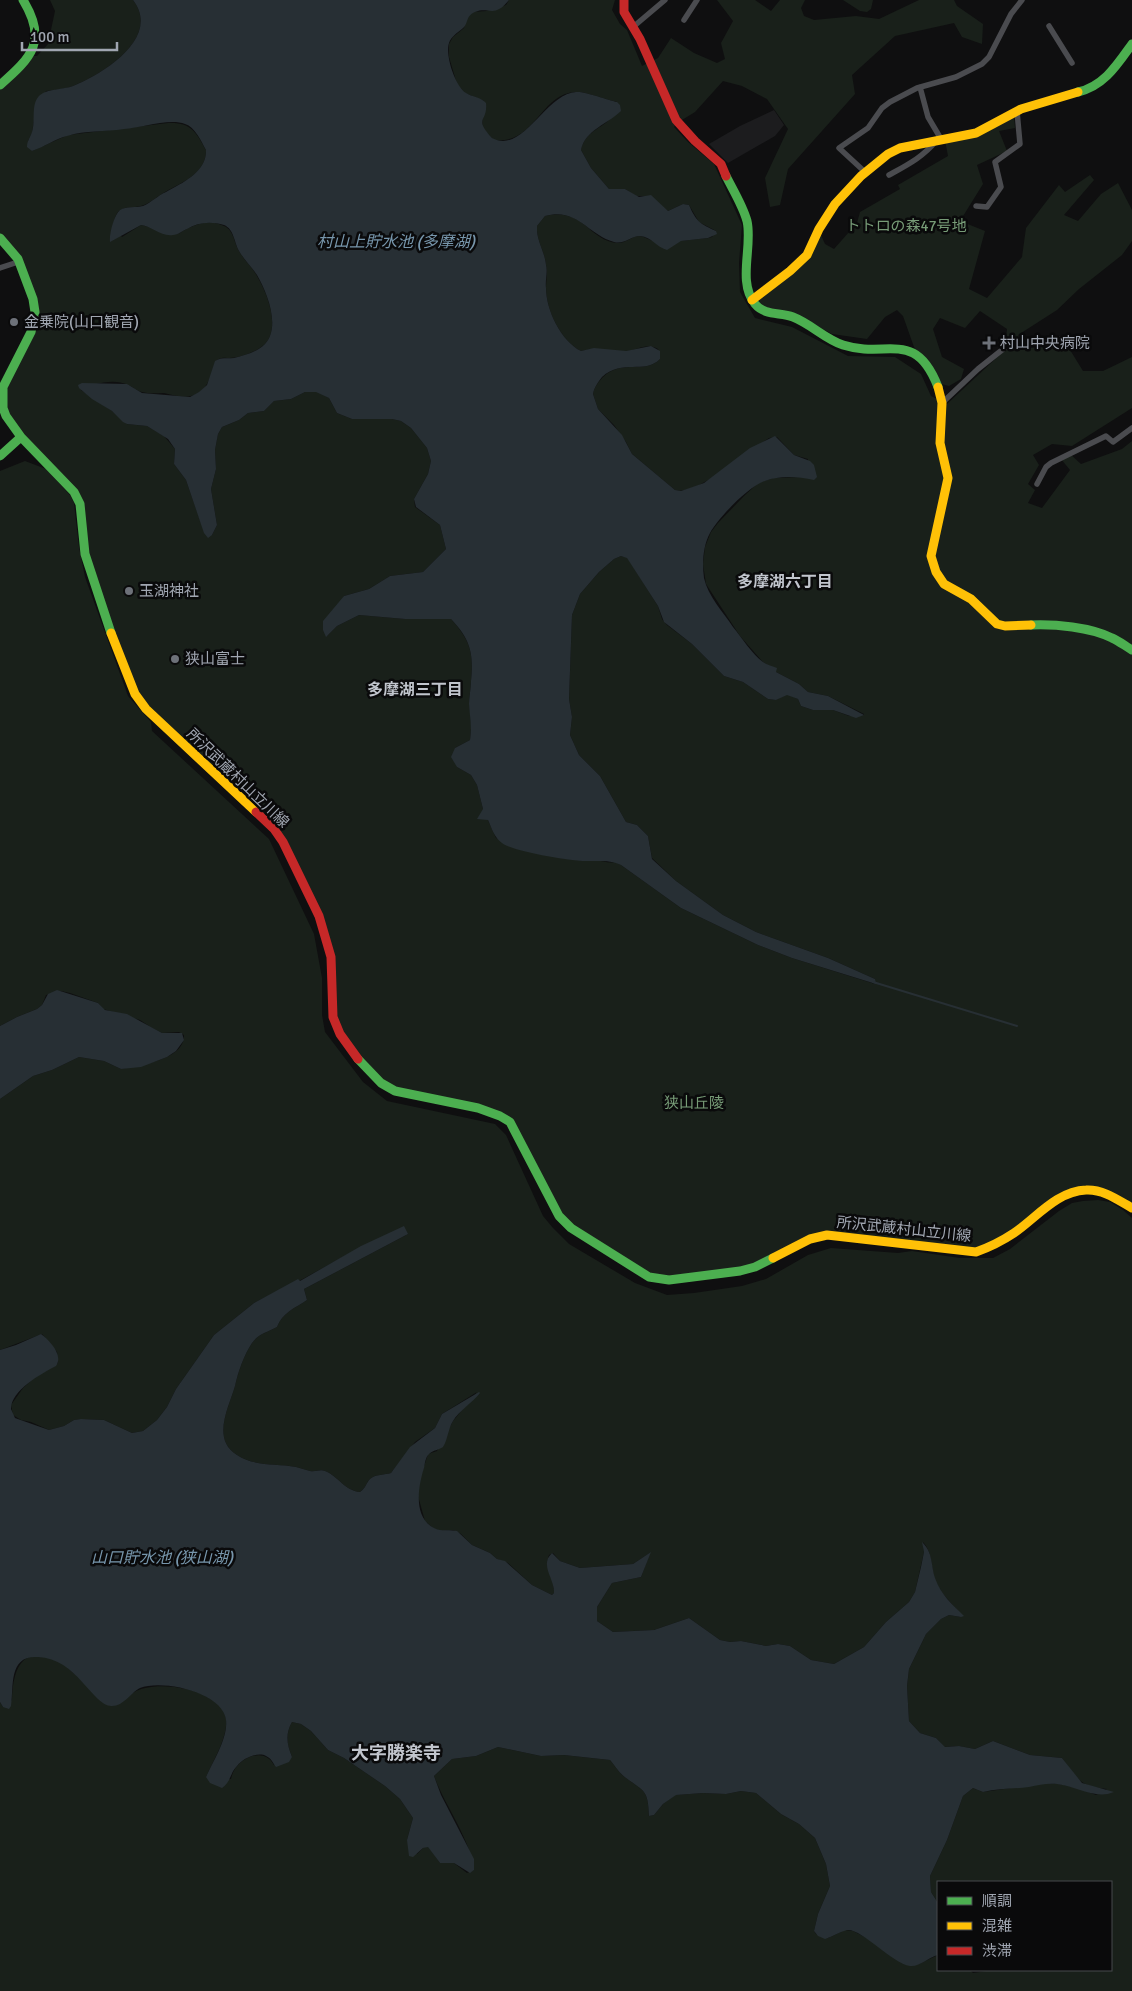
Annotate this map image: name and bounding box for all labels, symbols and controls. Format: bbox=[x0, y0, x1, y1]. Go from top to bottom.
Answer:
scale bar bbox=[22, 20, 118, 52]
text: 100 m bbox=[30, 28, 70, 46]
park label: トトロの森47号地 bbox=[845, 217, 967, 235]
water label: 村山上貯水池 (多摩湖) bbox=[317, 232, 476, 252]
place label: 金乗院(山口観音) bbox=[24, 313, 139, 331]
marker: 金乗院(山口観音) bbox=[8, 316, 20, 328]
place label: 村山中央病院 bbox=[1000, 334, 1090, 352]
marker: 村山中央病院 bbox=[982, 336, 996, 350]
district label: 多摩湖六丁目 bbox=[737, 572, 833, 592]
place label: 玉湖神社 bbox=[139, 582, 199, 600]
marker: 玉湖神社 bbox=[123, 585, 135, 597]
place label: 狭山富士 bbox=[185, 650, 245, 668]
marker: 狭山富士 bbox=[169, 653, 181, 665]
district label: 多摩湖三丁目 bbox=[367, 680, 463, 700]
street label: 所沢武蔵村山立川線 bbox=[183, 725, 293, 831]
park label: 狭山丘陵 bbox=[664, 1094, 724, 1112]
street label: 所沢武蔵村山立川線 bbox=[836, 1213, 972, 1245]
water label: 山口貯水池 (狭山湖) bbox=[91, 1548, 234, 1568]
district label: 大字勝楽寺 bbox=[351, 1742, 441, 1764]
legend bbox=[937, 1881, 1112, 1971]
text: 順調 bbox=[982, 1892, 1012, 1910]
text: 混雑 bbox=[982, 1917, 1012, 1935]
text: 渋滞 bbox=[982, 1942, 1012, 1960]

